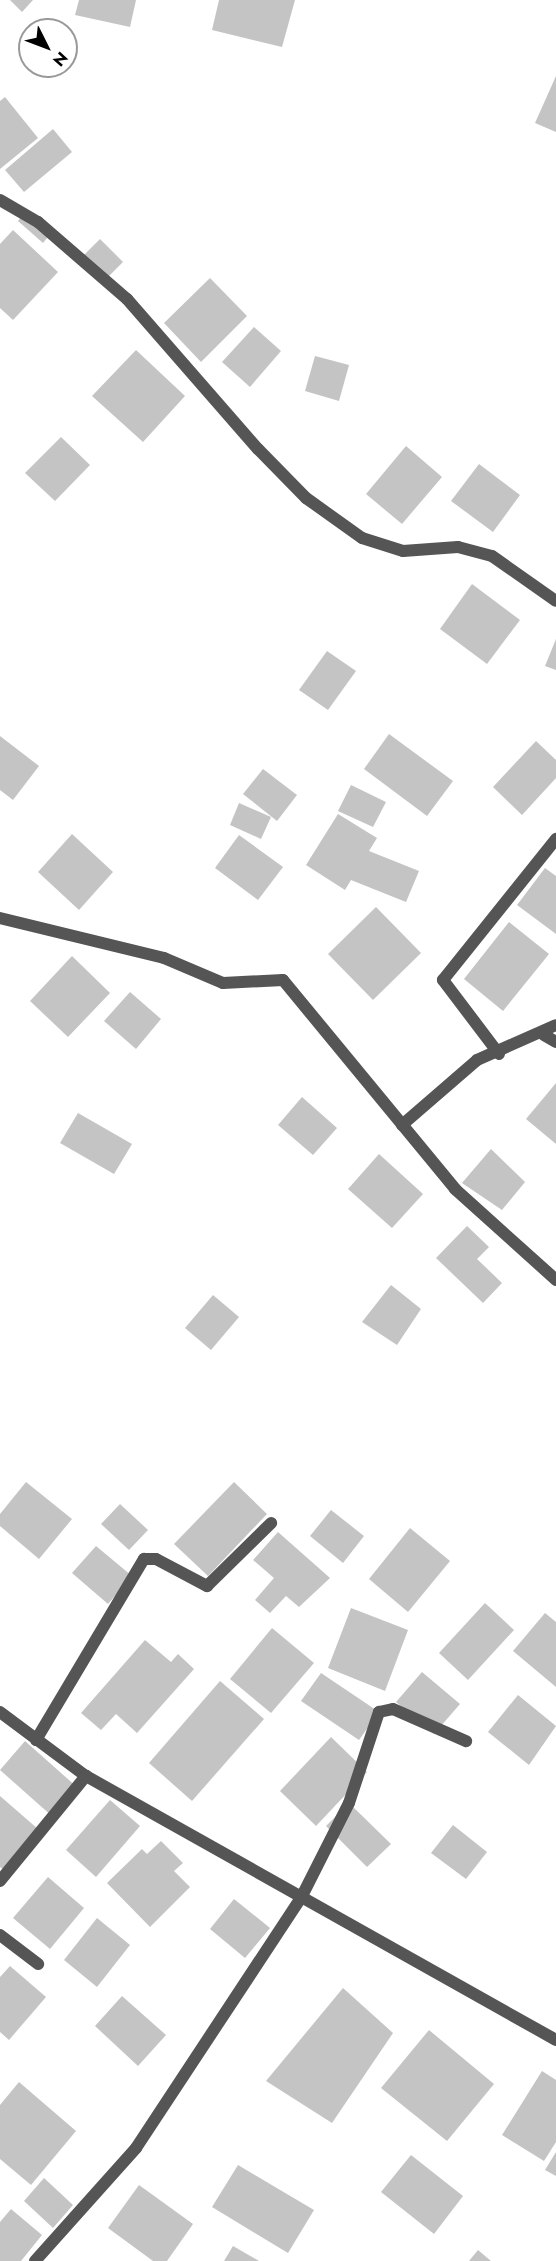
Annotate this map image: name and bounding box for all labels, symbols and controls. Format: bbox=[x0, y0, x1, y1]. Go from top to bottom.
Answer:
north arrow bbox=[18, 18, 78, 78]
text: N bbox=[47, 47, 73, 71]

